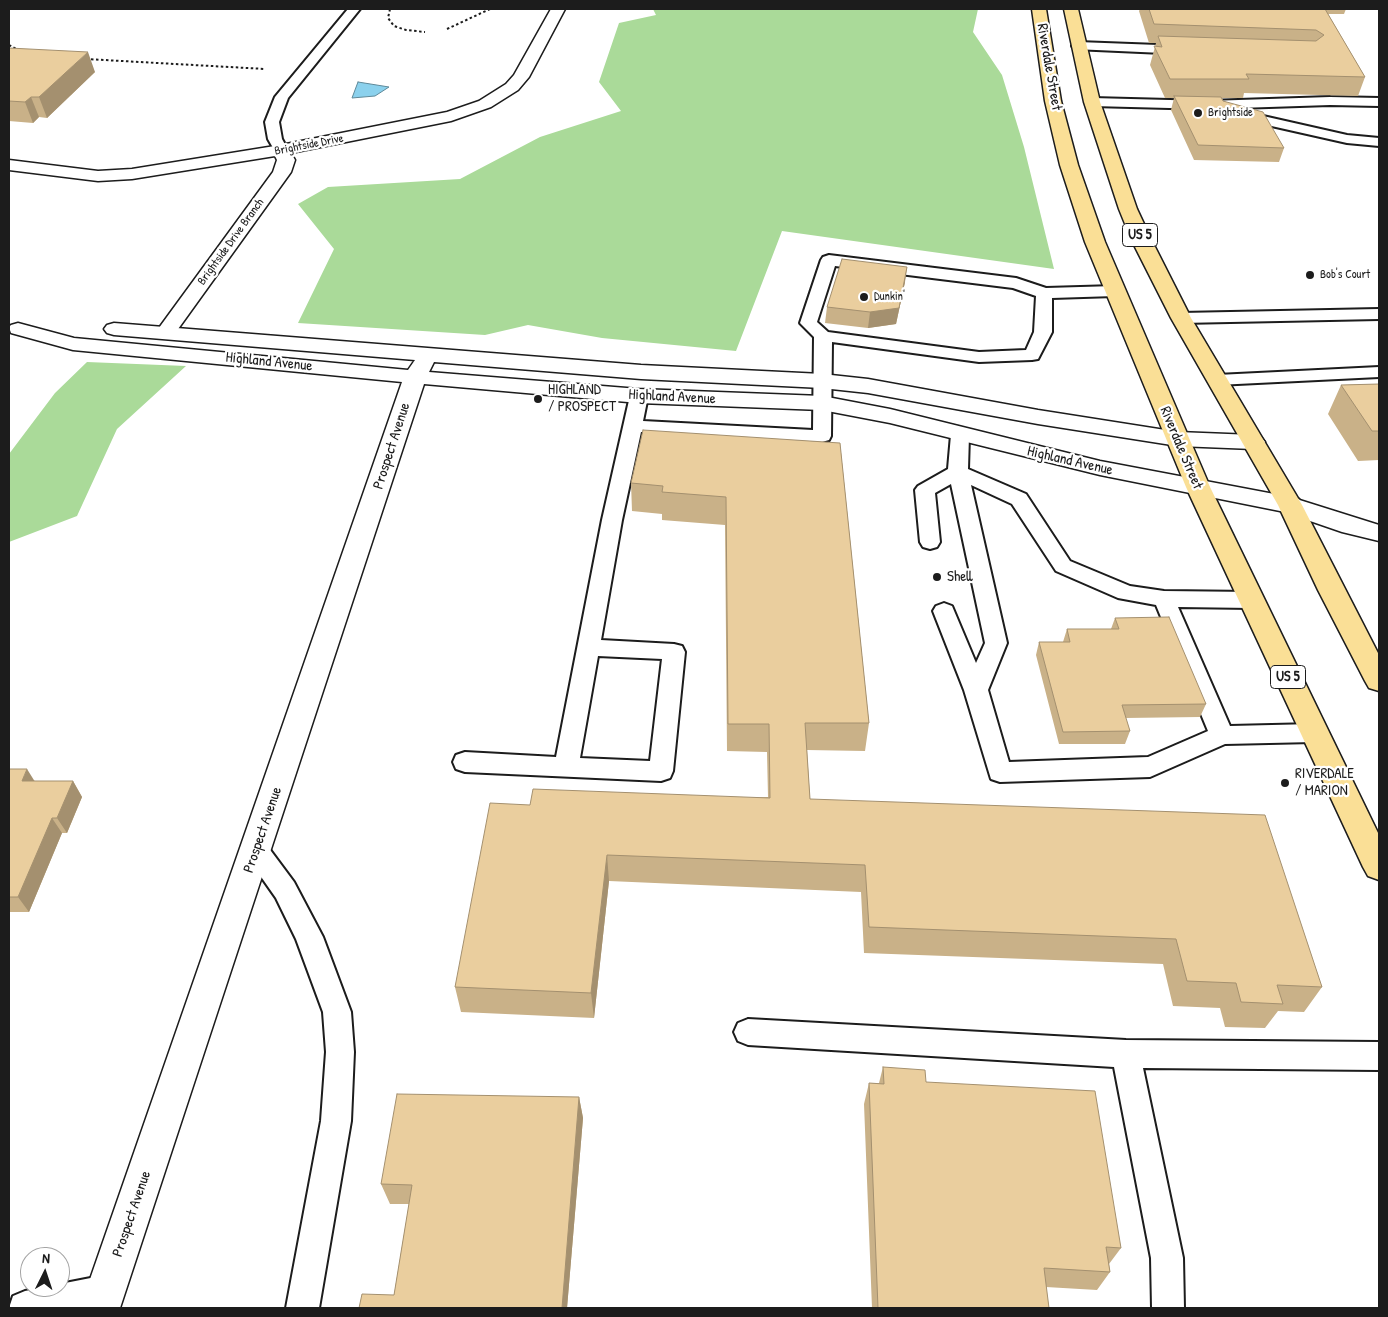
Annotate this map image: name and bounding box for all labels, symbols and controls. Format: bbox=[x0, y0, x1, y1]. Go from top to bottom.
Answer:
street label: Riverdale Street bbox=[1032, 22, 1066, 112]
place label: Brightside bbox=[1208, 106, 1253, 120]
marker: Brightside bbox=[1192, 107, 1204, 119]
street label: Brightside Drive bbox=[273, 131, 345, 159]
street label: Brightside Drive Branch bbox=[195, 196, 267, 288]
road number: US 5 bbox=[1122, 224, 1158, 246]
place label: Bob's Court bbox=[1320, 268, 1370, 282]
marker: Bob's Court bbox=[1304, 269, 1316, 281]
place label: Dunkin' bbox=[874, 290, 905, 304]
marker: Dunkin' bbox=[858, 291, 870, 303]
street label: Highland Avenue bbox=[225, 348, 313, 376]
place label: HIGHLAND / PROSPECT bbox=[548, 381, 616, 416]
street label: Highland Avenue bbox=[628, 386, 716, 408]
marker: HIGHLAND / PROSPECT bbox=[532, 393, 544, 405]
street label: Prospect Avenue bbox=[370, 401, 414, 491]
street label: Riverdale Street bbox=[1156, 404, 1206, 492]
street label: Highland Avenue bbox=[1025, 442, 1115, 480]
place label: Shell bbox=[947, 568, 973, 586]
marker: Shell bbox=[931, 571, 943, 583]
road number: US 5 bbox=[1270, 666, 1306, 689]
place label: RIVERDALE / MARION bbox=[1295, 765, 1354, 800]
marker: RIVERDALE / MARION bbox=[1279, 777, 1291, 789]
street label: Prospect Avenue bbox=[240, 785, 286, 875]
street label: Prospect Avenue bbox=[109, 1169, 155, 1259]
north arrow bbox=[20, 1247, 70, 1297]
text: N bbox=[42, 1248, 50, 1267]

